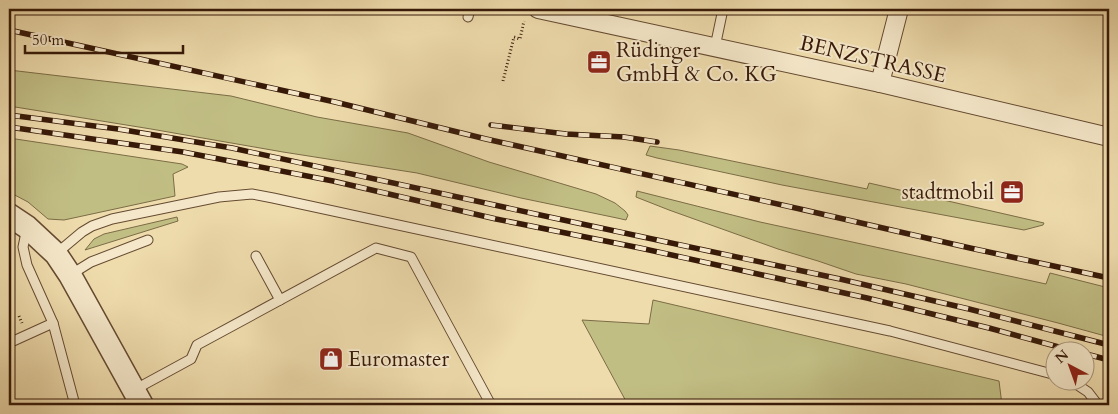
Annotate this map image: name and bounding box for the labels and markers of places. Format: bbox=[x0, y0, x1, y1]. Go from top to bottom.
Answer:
place label: Rüdinger GmbH & Co. KG bbox=[616, 36, 777, 89]
office icon: Rüdinger GmbH & Co. KG bbox=[586, 49, 612, 75]
place label: stadtmobil bbox=[902, 178, 994, 207]
office icon: stadtmobil bbox=[999, 179, 1025, 205]
place label: Euromaster bbox=[348, 345, 450, 374]
shop icon: Euromaster bbox=[318, 346, 344, 372]

